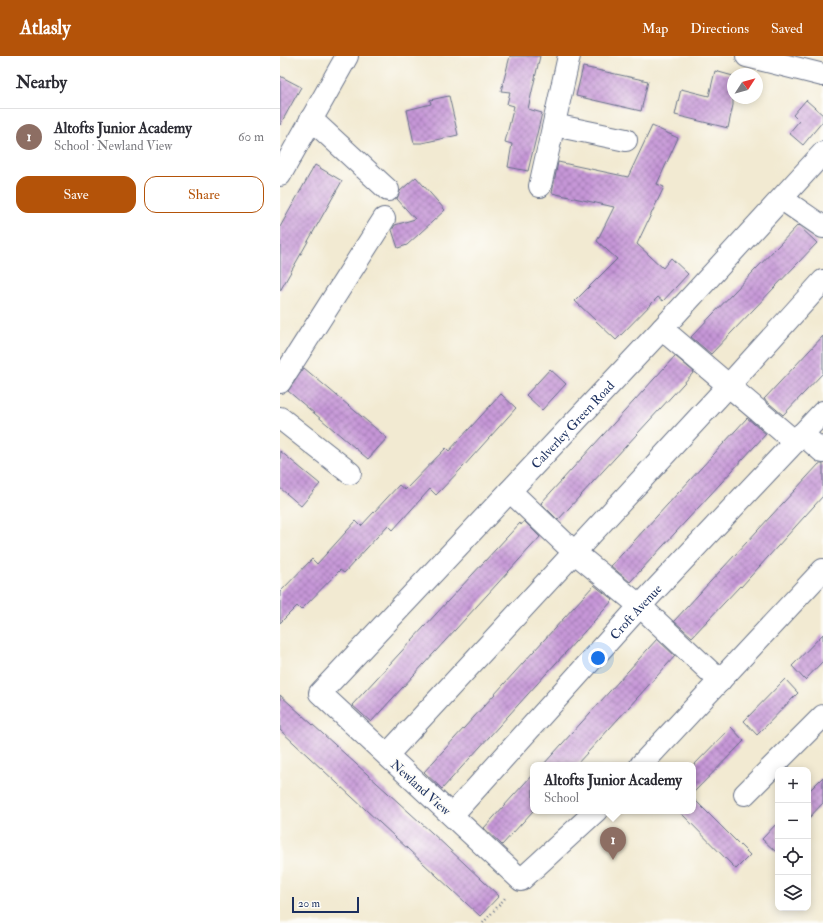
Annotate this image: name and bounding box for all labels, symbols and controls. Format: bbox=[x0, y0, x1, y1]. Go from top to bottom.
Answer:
text: Atlasly bbox=[20, 16, 71, 40]
text: Map bbox=[642, 20, 668, 37]
text: Directions bbox=[690, 20, 749, 37]
text: Saved bbox=[771, 20, 803, 37]
north arrow bbox=[727, 68, 763, 104]
text: Nearby bbox=[16, 72, 67, 93]
text: Altofts Junior Academy bbox=[54, 119, 192, 138]
text: 1 bbox=[27, 129, 31, 145]
text: 60 m bbox=[238, 129, 264, 145]
text: School · Newland View bbox=[54, 138, 172, 154]
button: Save bbox=[16, 176, 136, 213]
button: Share bbox=[144, 176, 264, 213]
street label: Calverley Green Road bbox=[528, 378, 618, 472]
street label: Croft Avenue bbox=[607, 581, 666, 643]
your location bbox=[588, 648, 608, 668]
street label: Newland View bbox=[387, 757, 454, 820]
popup bbox=[530, 762, 696, 814]
map controls bbox=[775, 767, 811, 911]
button: + bbox=[775, 767, 811, 803]
text: Altofts Junior Academy bbox=[544, 771, 682, 790]
text: School bbox=[544, 790, 579, 806]
button: − bbox=[775, 803, 811, 839]
pin: 1 bbox=[600, 827, 626, 860]
button: locate bbox=[775, 839, 811, 875]
button: layers bbox=[775, 875, 811, 911]
scale bar bbox=[292, 895, 359, 914]
text: 20 m bbox=[298, 897, 320, 910]

